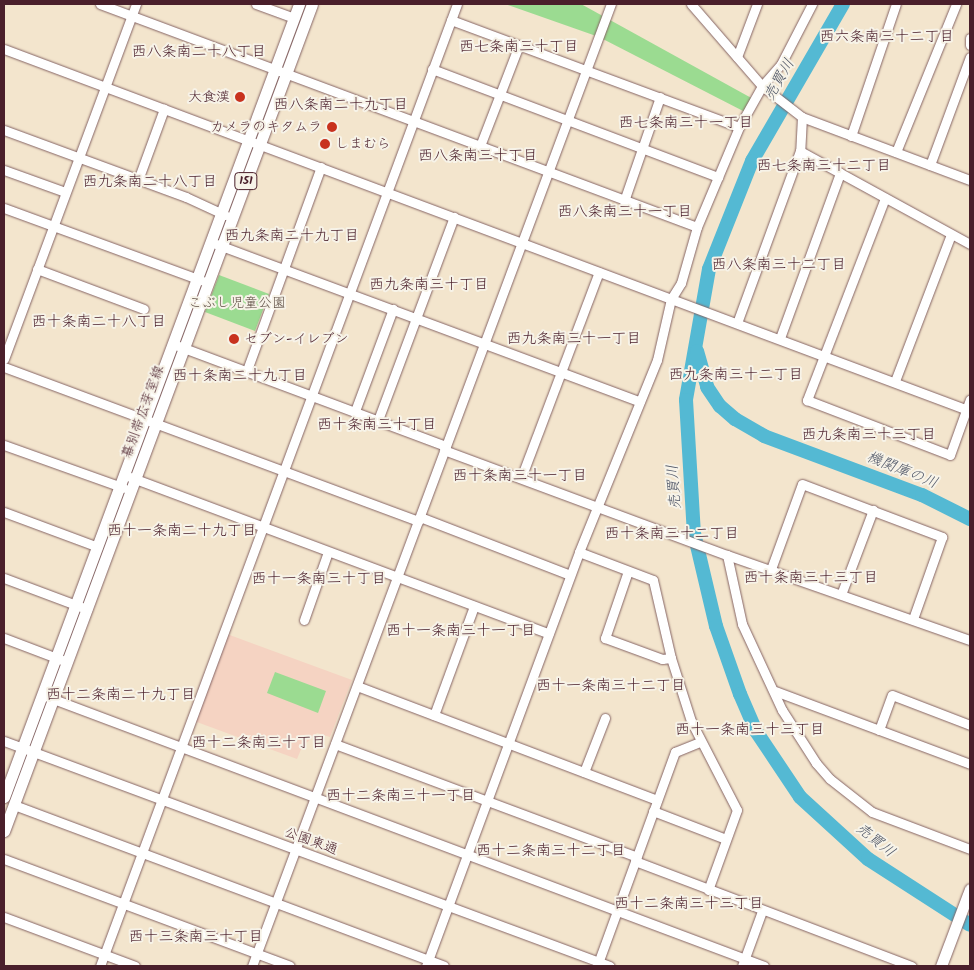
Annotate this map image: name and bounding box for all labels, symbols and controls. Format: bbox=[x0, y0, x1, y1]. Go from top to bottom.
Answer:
district label: 西六条南三十二丁目 bbox=[820, 29, 954, 47]
district label: 西七条南三十丁目 bbox=[459, 39, 579, 57]
district label: 西八条南二十八丁目 bbox=[132, 44, 266, 62]
water label: 売買川 bbox=[761, 56, 799, 104]
place label: 大食漢 bbox=[188, 89, 230, 105]
marker: 大食漢 bbox=[234, 91, 246, 103]
district label: 西八条南二十九丁目 bbox=[274, 97, 408, 115]
district label: 西七条南三十一丁目 bbox=[619, 115, 753, 133]
place label: カメラのキタムラ bbox=[210, 119, 322, 135]
marker: カメラのキタムラ bbox=[326, 121, 338, 133]
place label: しまむら bbox=[335, 136, 391, 152]
marker: しまむら bbox=[319, 138, 331, 150]
district label: 西八条南三十丁目 bbox=[418, 148, 538, 166]
district label: 西七条南三十二丁目 bbox=[757, 158, 891, 176]
road number: 151 bbox=[234, 172, 258, 190]
district label: 西九条南二十八丁目 bbox=[83, 174, 217, 192]
district label: 西八条南三十一丁目 bbox=[558, 204, 692, 222]
district label: 西九条南二十九丁目 bbox=[225, 228, 359, 246]
district label: 西八条南三十二丁目 bbox=[712, 257, 846, 275]
district label: 西九条南三十丁目 bbox=[369, 277, 489, 295]
park label: こぶし児童公園 bbox=[188, 295, 286, 311]
district label: 西十条南二十八丁目 bbox=[32, 314, 166, 332]
place label: セブン-イレブン bbox=[244, 331, 348, 347]
district label: 西九条南三十一丁目 bbox=[507, 331, 641, 349]
marker: セブン-イレブン bbox=[228, 333, 240, 345]
street label: 幕別帯広芽室線 bbox=[118, 363, 168, 461]
district label: 西九条南三十二丁目 bbox=[669, 367, 803, 385]
district label: 西十条南二十九丁目 bbox=[173, 368, 307, 386]
district label: 西十条南三十丁目 bbox=[317, 417, 437, 435]
district label: 西九条南三十三丁目 bbox=[802, 427, 936, 445]
water label: 機関庫の川 bbox=[864, 449, 940, 493]
water label: 売買川 bbox=[664, 464, 686, 510]
district label: 西十条南三十一丁目 bbox=[453, 468, 587, 486]
district label: 西十一条南二十九丁目 bbox=[107, 523, 257, 541]
district label: 西十条南三十二丁目 bbox=[605, 526, 739, 544]
district label: 西十条南三十三丁目 bbox=[744, 570, 878, 588]
district label: 西十一条南三十丁目 bbox=[252, 571, 386, 589]
district label: 西十一条南三十一丁目 bbox=[386, 623, 536, 641]
district label: 西十一条南三十二丁目 bbox=[536, 678, 686, 696]
district label: 西十二条南二十九丁目 bbox=[46, 687, 196, 705]
district label: 西十一条南三十三丁目 bbox=[675, 722, 825, 740]
district label: 西十二条南三十丁目 bbox=[192, 735, 326, 753]
district label: 西十二条南三十一丁目 bbox=[326, 788, 476, 806]
water label: 売買川 bbox=[852, 820, 898, 862]
street label: 公園東通 bbox=[282, 824, 340, 858]
district label: 西十二条南三十二丁目 bbox=[476, 843, 626, 861]
district label: 西十二条南三十三丁目 bbox=[614, 896, 764, 914]
district label: 西十三条南三十丁目 bbox=[129, 929, 263, 947]

